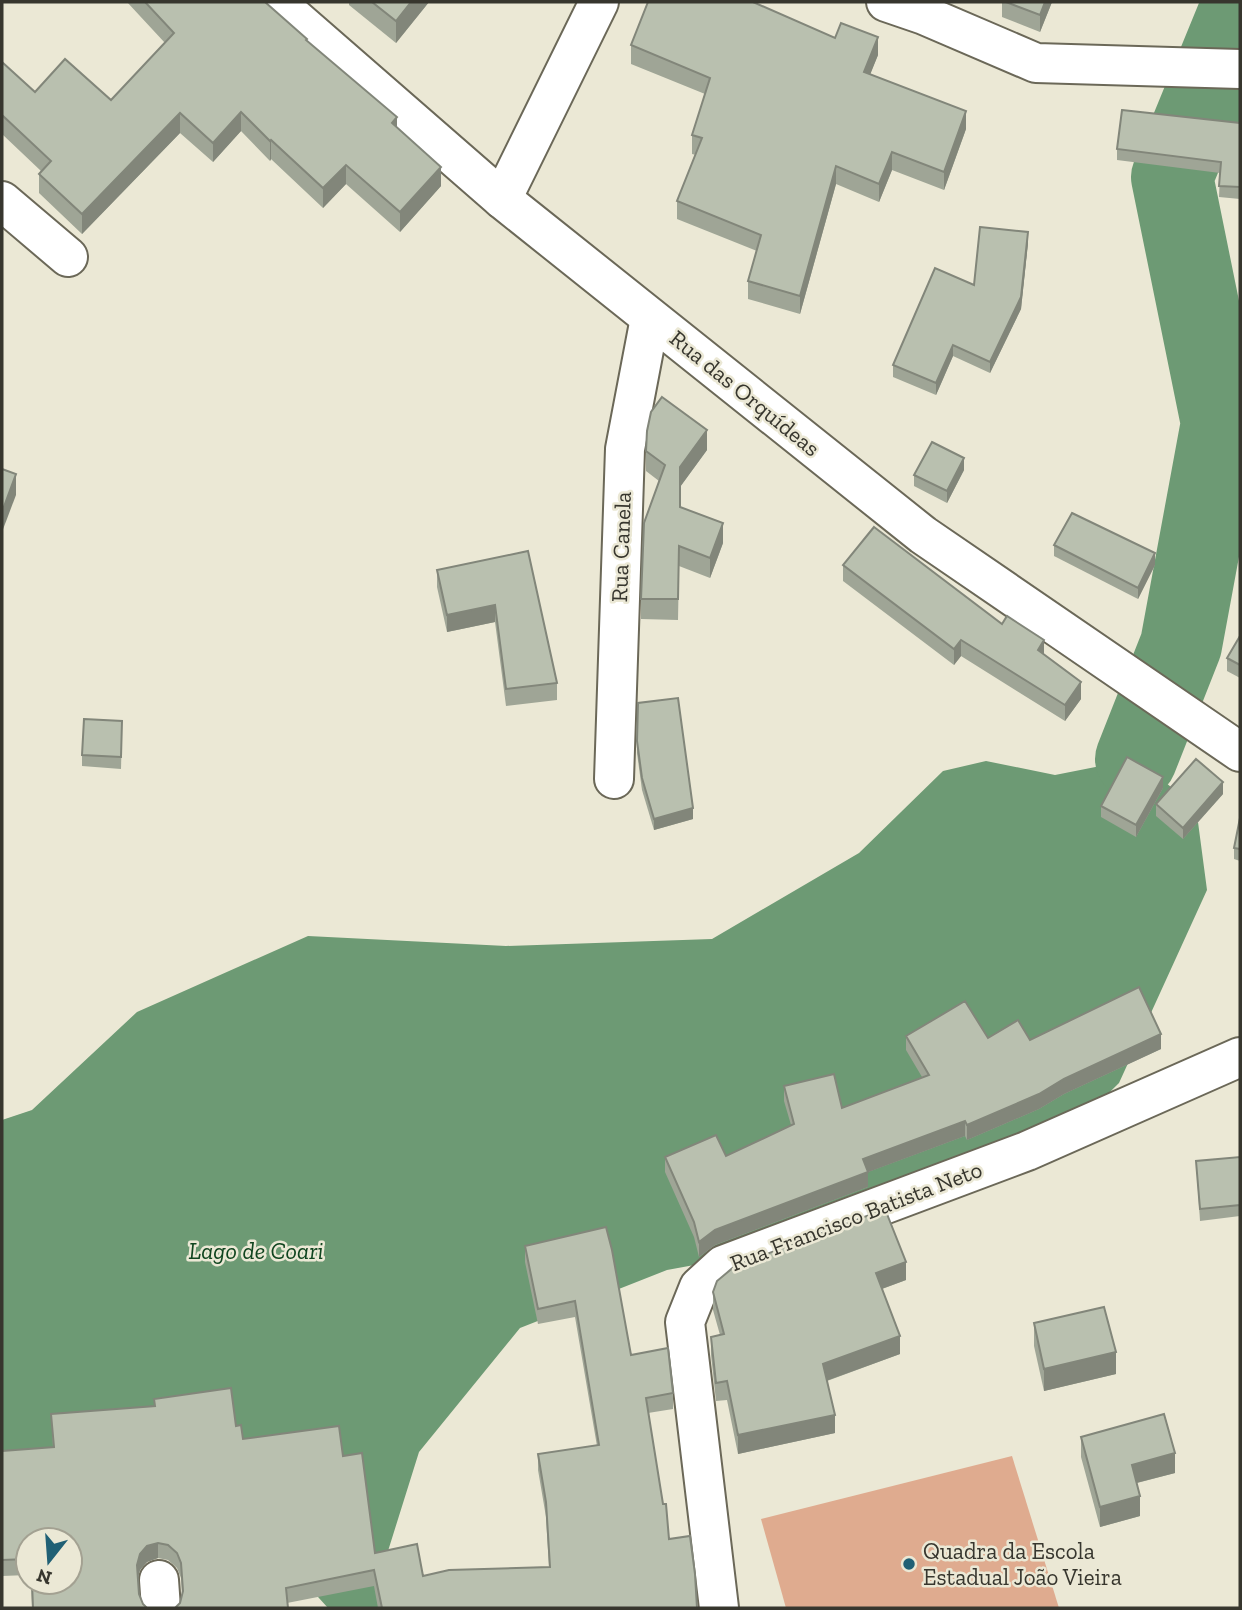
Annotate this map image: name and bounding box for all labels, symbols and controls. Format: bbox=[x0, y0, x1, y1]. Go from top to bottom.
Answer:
street label: Rua das Orquídeas bbox=[664, 324, 826, 462]
street label: Rua Canela bbox=[605, 491, 637, 603]
street label: Rua Francisco Batista Neto bbox=[726, 1155, 986, 1277]
water label: Lago de Coari bbox=[188, 1236, 324, 1265]
north arrow bbox=[14, 1526, 84, 1596]
place label: Quadra da Escola Estadual João Vieira bbox=[923, 1537, 1122, 1591]
marker: Quadra da Escola Estadual João Vieira bbox=[901, 1556, 917, 1572]
text: N bbox=[34, 1564, 54, 1590]

